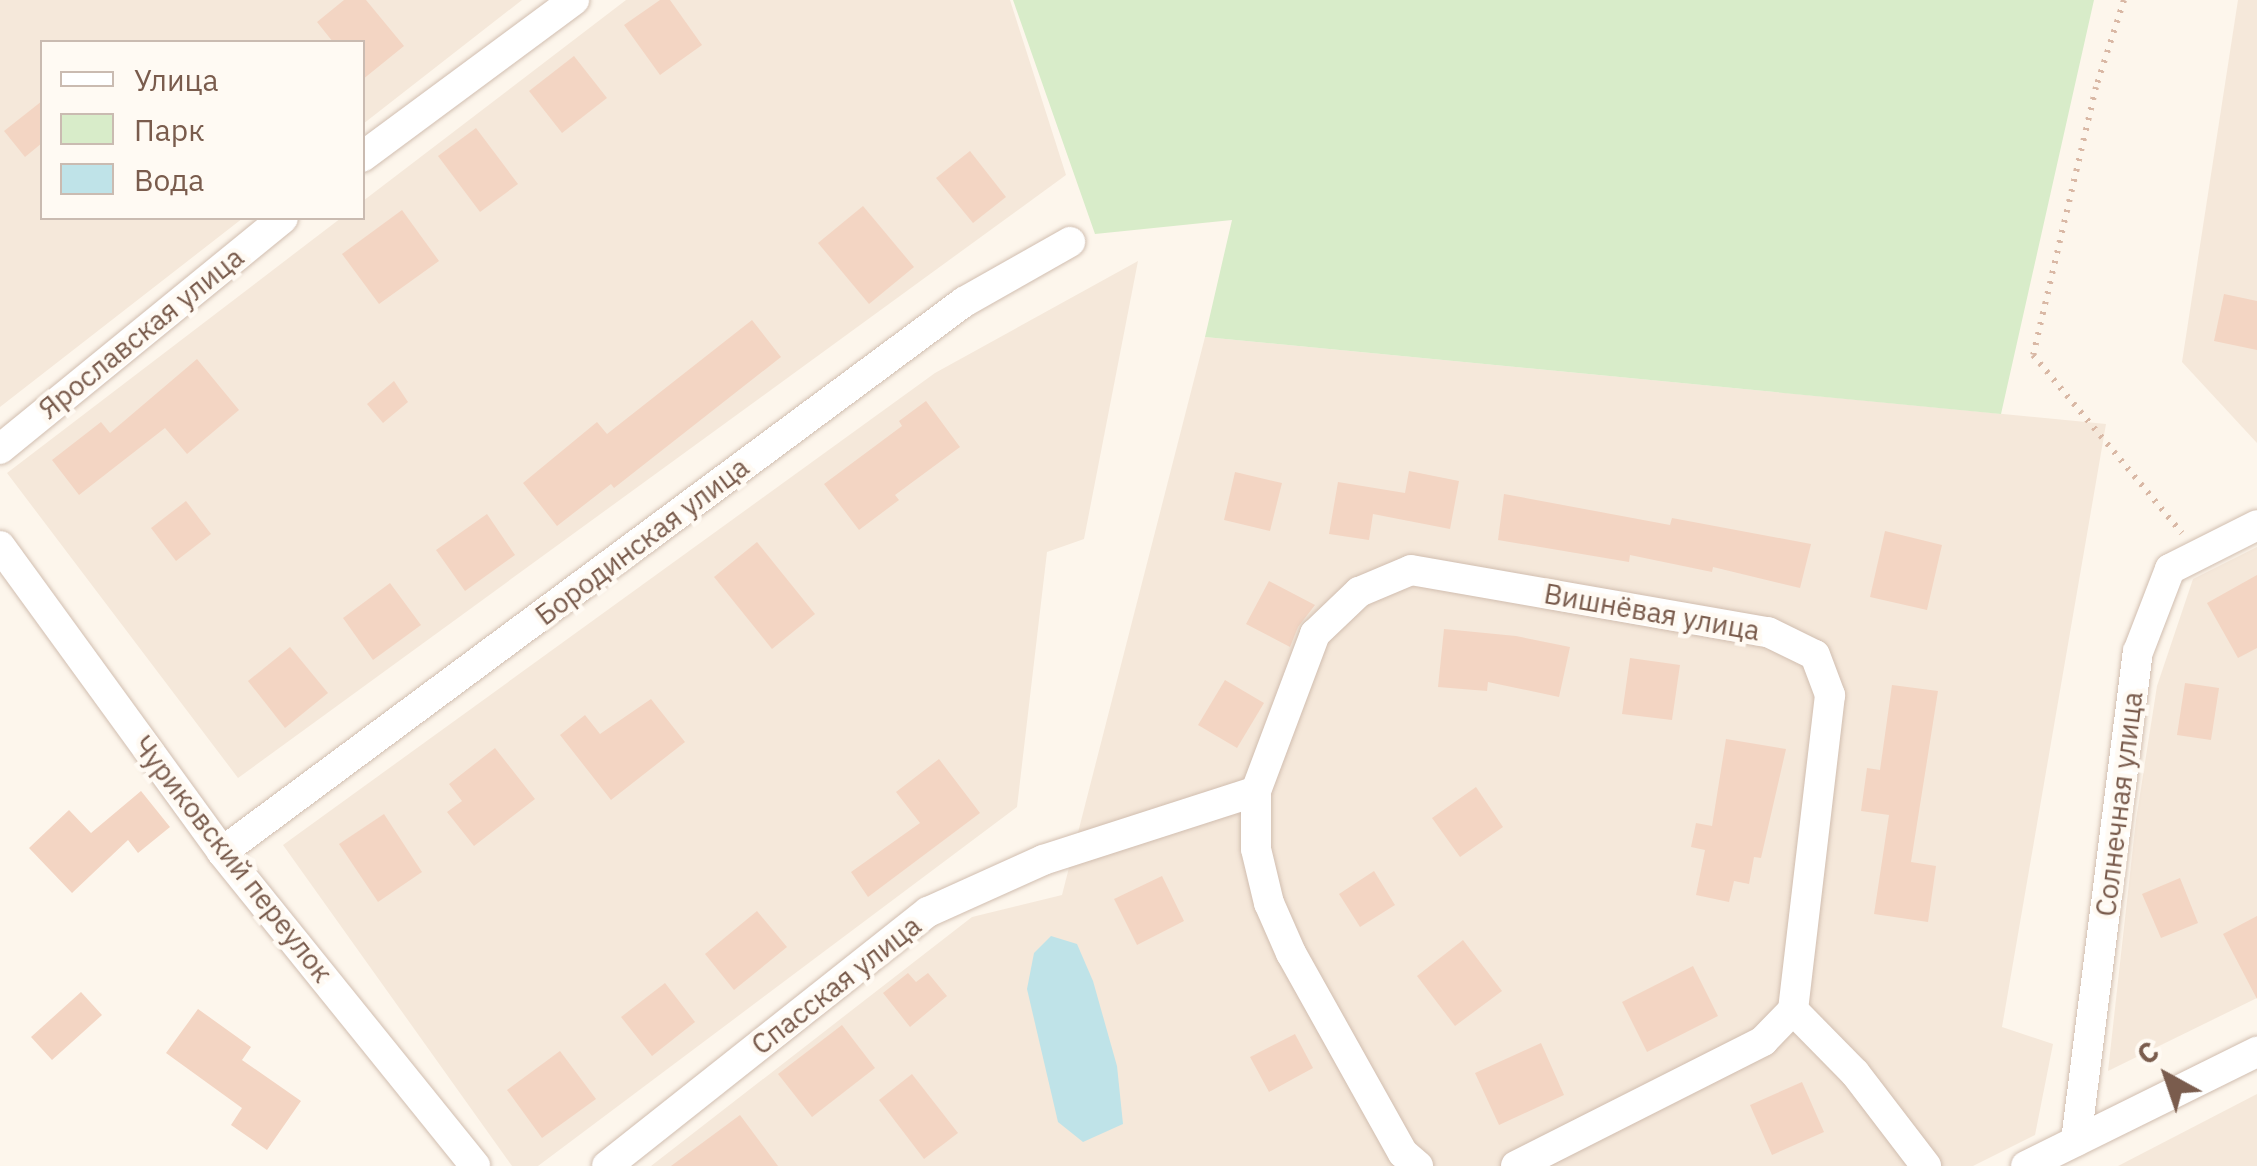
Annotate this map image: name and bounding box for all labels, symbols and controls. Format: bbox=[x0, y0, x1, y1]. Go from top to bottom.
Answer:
legend bbox=[40, 40, 365, 220]
text: Улица bbox=[134, 60, 219, 99]
text: Парк bbox=[134, 110, 205, 149]
text: Вода bbox=[134, 160, 204, 199]
street label: Ярославская улица bbox=[32, 240, 250, 426]
street label: Бородинская улица bbox=[529, 450, 755, 632]
street label: Вишнёвая улица bbox=[1541, 576, 1763, 648]
street label: Солнечная улица bbox=[2089, 690, 2149, 918]
street label: Чуриковский переулок bbox=[126, 729, 340, 989]
street label: Спасская улица bbox=[745, 908, 927, 1062]
north arrow bbox=[2117, 1026, 2217, 1126]
text: С bbox=[2129, 1033, 2166, 1073]

